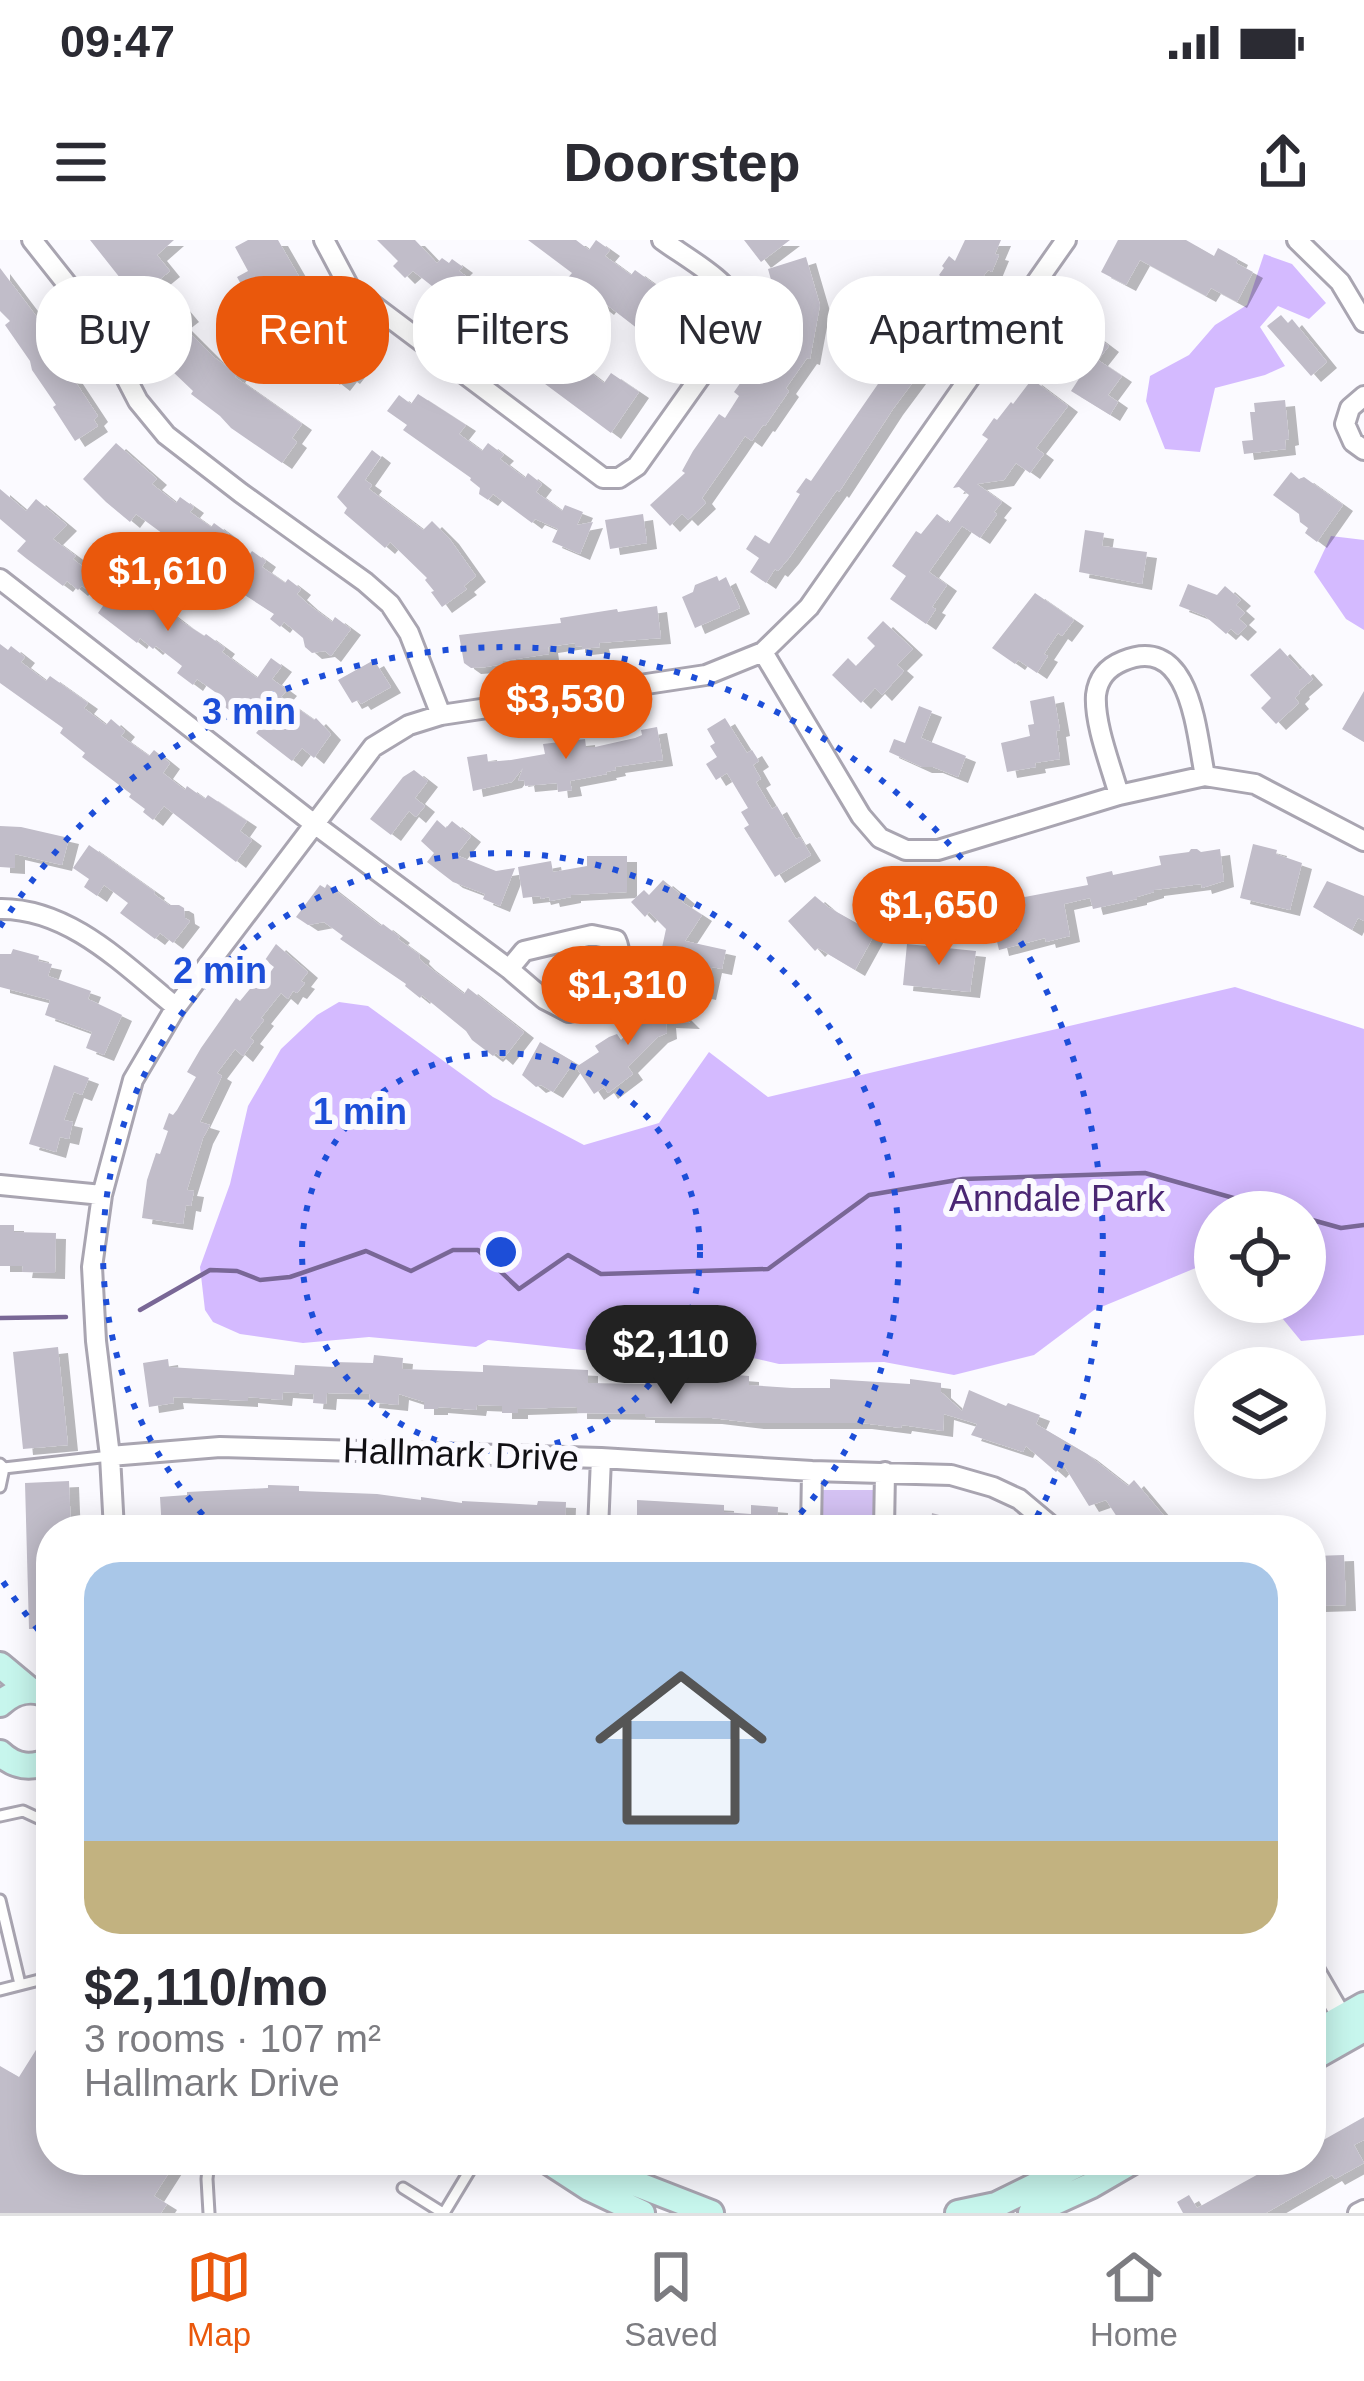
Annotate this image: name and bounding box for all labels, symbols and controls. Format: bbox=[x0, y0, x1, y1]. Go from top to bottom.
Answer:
text: 09:47 bbox=[60, 16, 175, 67]
icon: menu bbox=[48, 129, 114, 195]
icon: share bbox=[1250, 129, 1316, 195]
text: Doorstep bbox=[563, 132, 801, 192]
chip: Buy bbox=[36, 276, 192, 384]
chip: Rent bbox=[216, 276, 389, 384]
chip: Filters bbox=[413, 276, 611, 384]
chip: New bbox=[635, 276, 803, 384]
chip: Apartment bbox=[827, 276, 1105, 384]
pin: $1,610 bbox=[70, 532, 266, 634]
text: $1,610 bbox=[108, 549, 228, 592]
pin: $3,530 bbox=[468, 660, 664, 762]
text: $3,530 bbox=[506, 677, 626, 720]
text: 3 min bbox=[202, 691, 296, 732]
pin: $1,650 bbox=[841, 866, 1037, 968]
text: $1,650 bbox=[879, 883, 999, 926]
pin: $1,310 bbox=[530, 946, 726, 1048]
text: 2 min bbox=[173, 950, 267, 991]
text: $1,310 bbox=[568, 963, 688, 1006]
text: 1 min bbox=[313, 1091, 407, 1132]
park label: Anndale Park bbox=[949, 1178, 1166, 1219]
map controls bbox=[1194, 1191, 1326, 1479]
button: locate bbox=[1194, 1191, 1326, 1323]
centre of rings bbox=[480, 1231, 522, 1273]
pin: $2,110 bbox=[573, 1305, 769, 1407]
text: $2,110 bbox=[612, 1322, 730, 1365]
button: layers bbox=[1194, 1347, 1326, 1479]
street label: Hallmark Drive bbox=[342, 1429, 580, 1479]
icon: home bbox=[573, 1640, 789, 1856]
text: $2,110/mo bbox=[84, 1959, 328, 2016]
text: 3 rooms · 107 m² bbox=[84, 2017, 381, 2060]
text: Hallmark Drive bbox=[84, 2061, 340, 2104]
tab: Map bbox=[186, 2244, 252, 2354]
tab: Saved bbox=[624, 2244, 718, 2354]
tab: Home bbox=[1090, 2244, 1178, 2354]

